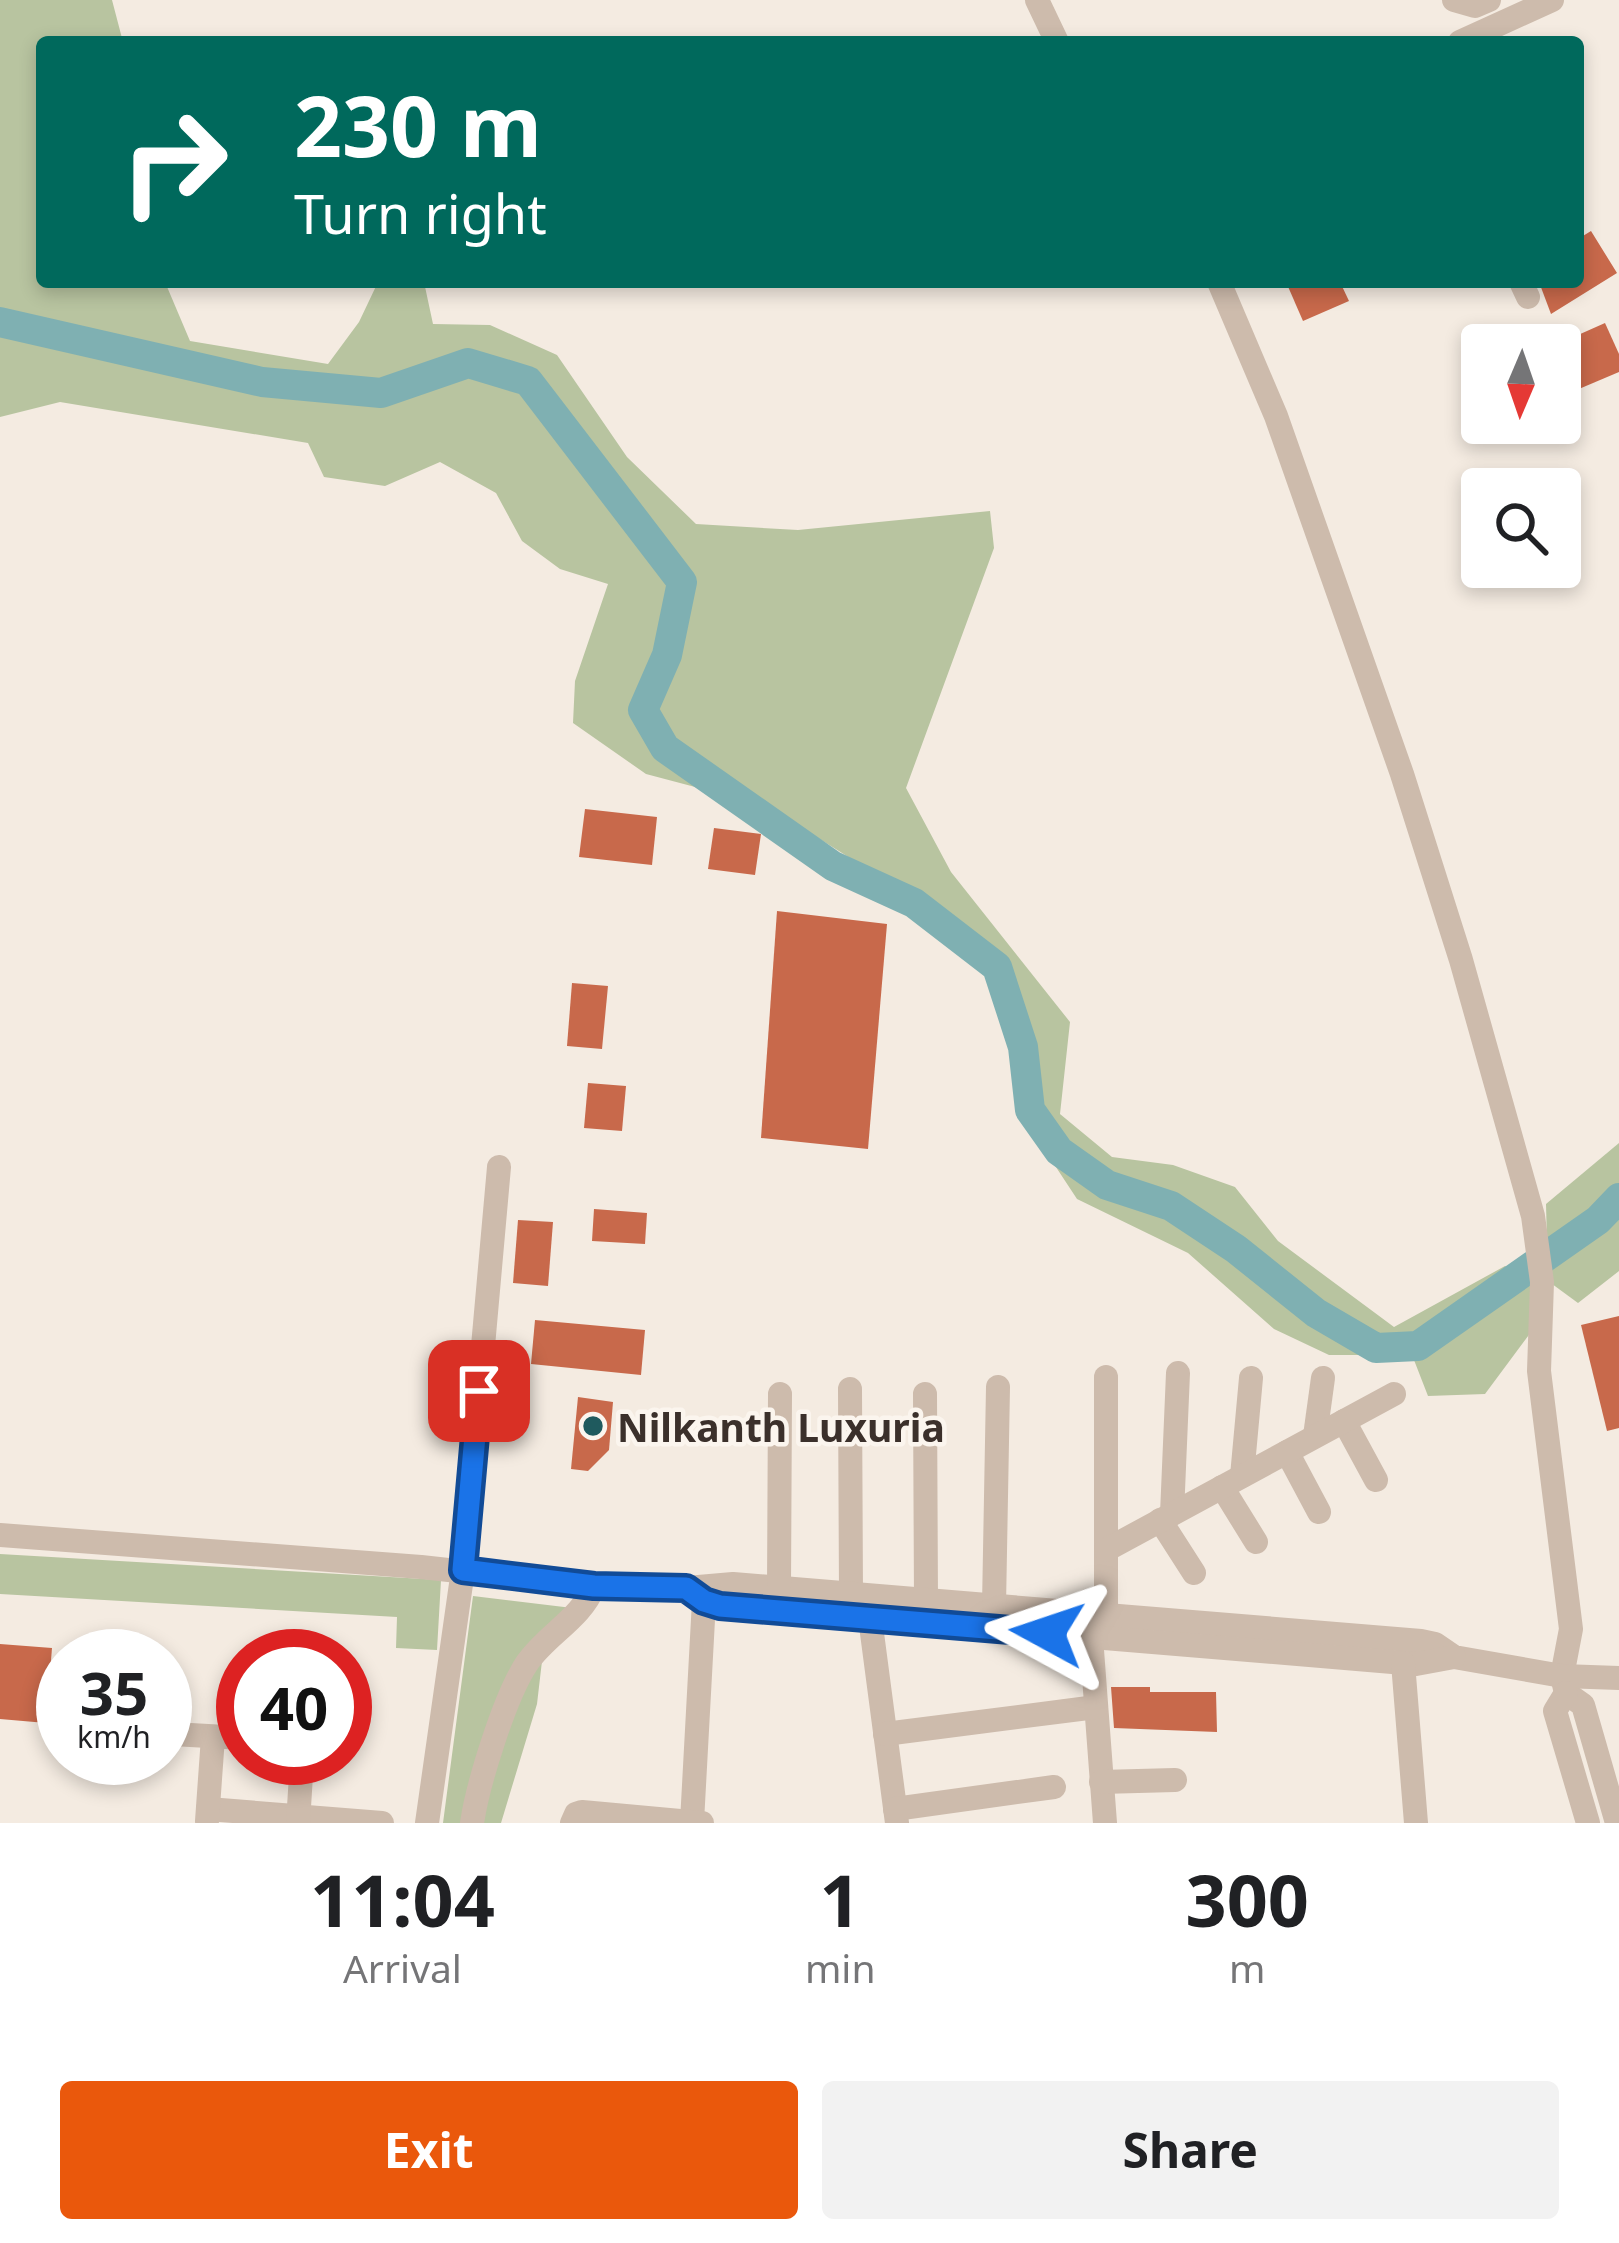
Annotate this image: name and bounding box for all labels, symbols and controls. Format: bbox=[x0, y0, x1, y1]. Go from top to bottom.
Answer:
text: 230 m bbox=[294, 67, 542, 182]
icon: right bbox=[96, 84, 252, 240]
text: Turn right bbox=[294, 176, 547, 250]
north arrow bbox=[1461, 324, 1581, 444]
map controls bbox=[1461, 324, 1581, 588]
button: search bbox=[1461, 468, 1581, 588]
pin bbox=[428, 1340, 530, 1442]
icon: arrive bbox=[446, 1358, 512, 1424]
place label: Nilkanth Luxuria bbox=[617, 1400, 945, 1453]
marker: Nilkanth Luxuria bbox=[580, 1413, 606, 1439]
position arrow bbox=[984, 1570, 1110, 1696]
speed limit sign: 40 bbox=[216, 1629, 372, 1785]
text: 35 bbox=[80, 1651, 148, 1733]
text: km/h bbox=[77, 1716, 151, 1757]
text: 11:04 bbox=[310, 1850, 495, 1948]
text: 1 bbox=[820, 1850, 861, 1948]
text: 300 bbox=[1185, 1850, 1309, 1948]
text: Arrival bbox=[343, 1941, 462, 1994]
text: min bbox=[805, 1941, 876, 1994]
text: m bbox=[1229, 1941, 1265, 1994]
button: Exit bbox=[60, 2081, 798, 2219]
button: Share bbox=[822, 2081, 1559, 2219]

